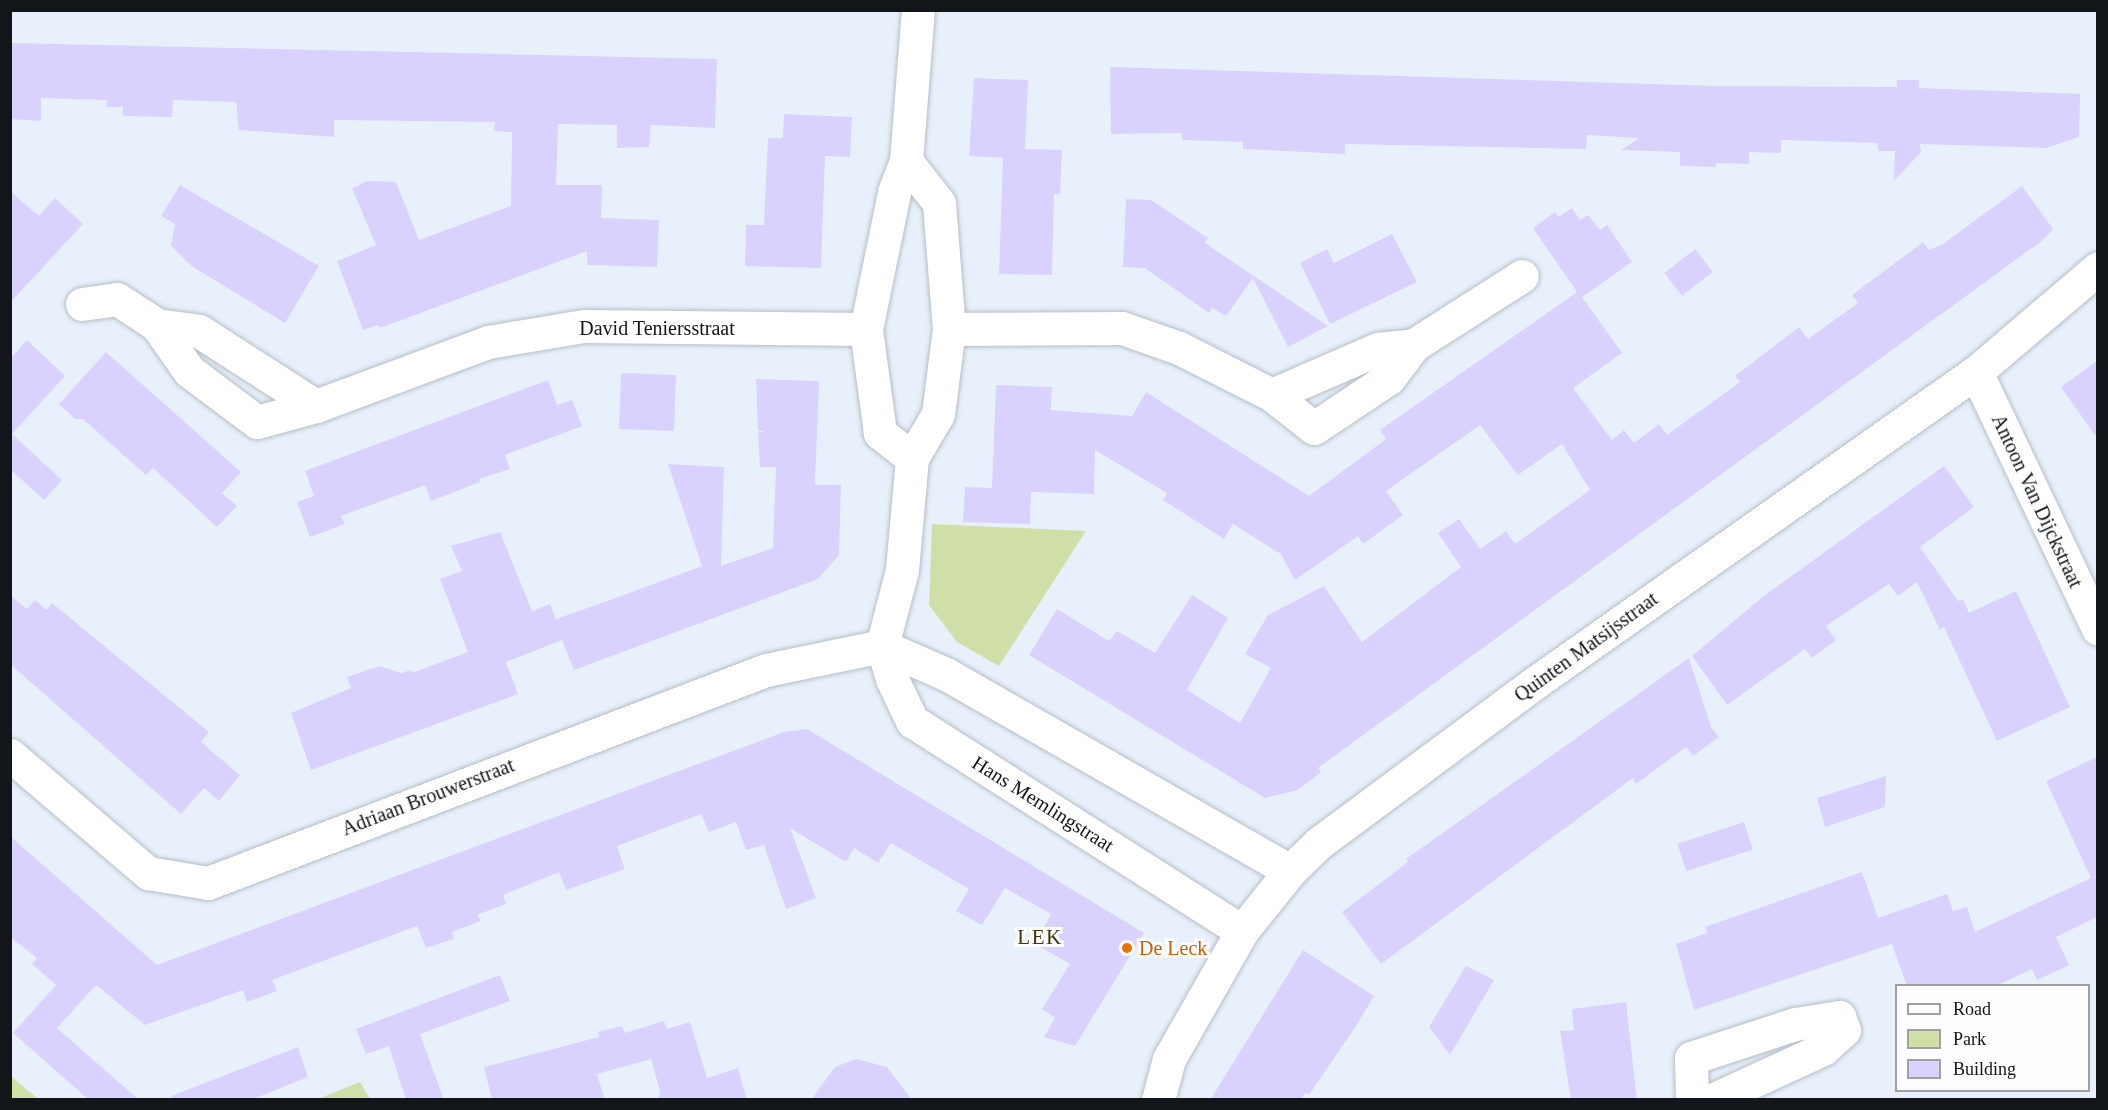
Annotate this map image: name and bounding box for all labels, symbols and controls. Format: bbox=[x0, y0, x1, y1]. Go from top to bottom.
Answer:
street label: David Teniersstraat bbox=[579, 316, 735, 340]
street label: Antoon Van Dijckstraat bbox=[1986, 410, 2088, 592]
street label: Quinten Matsijsstraat bbox=[1510, 587, 1662, 707]
street label: Hans Memlingstraat bbox=[968, 751, 1118, 857]
street label: Adriaan Brouwerstraat bbox=[338, 753, 518, 841]
district label: LEK bbox=[1017, 924, 1063, 950]
place label: De Leck bbox=[1139, 936, 1207, 960]
marker: De Leck bbox=[1120, 941, 1134, 955]
legend bbox=[1895, 984, 2090, 1092]
text: Road bbox=[1953, 999, 1991, 1019]
text: Park bbox=[1953, 1029, 1986, 1049]
text: Building bbox=[1953, 1059, 2016, 1079]

